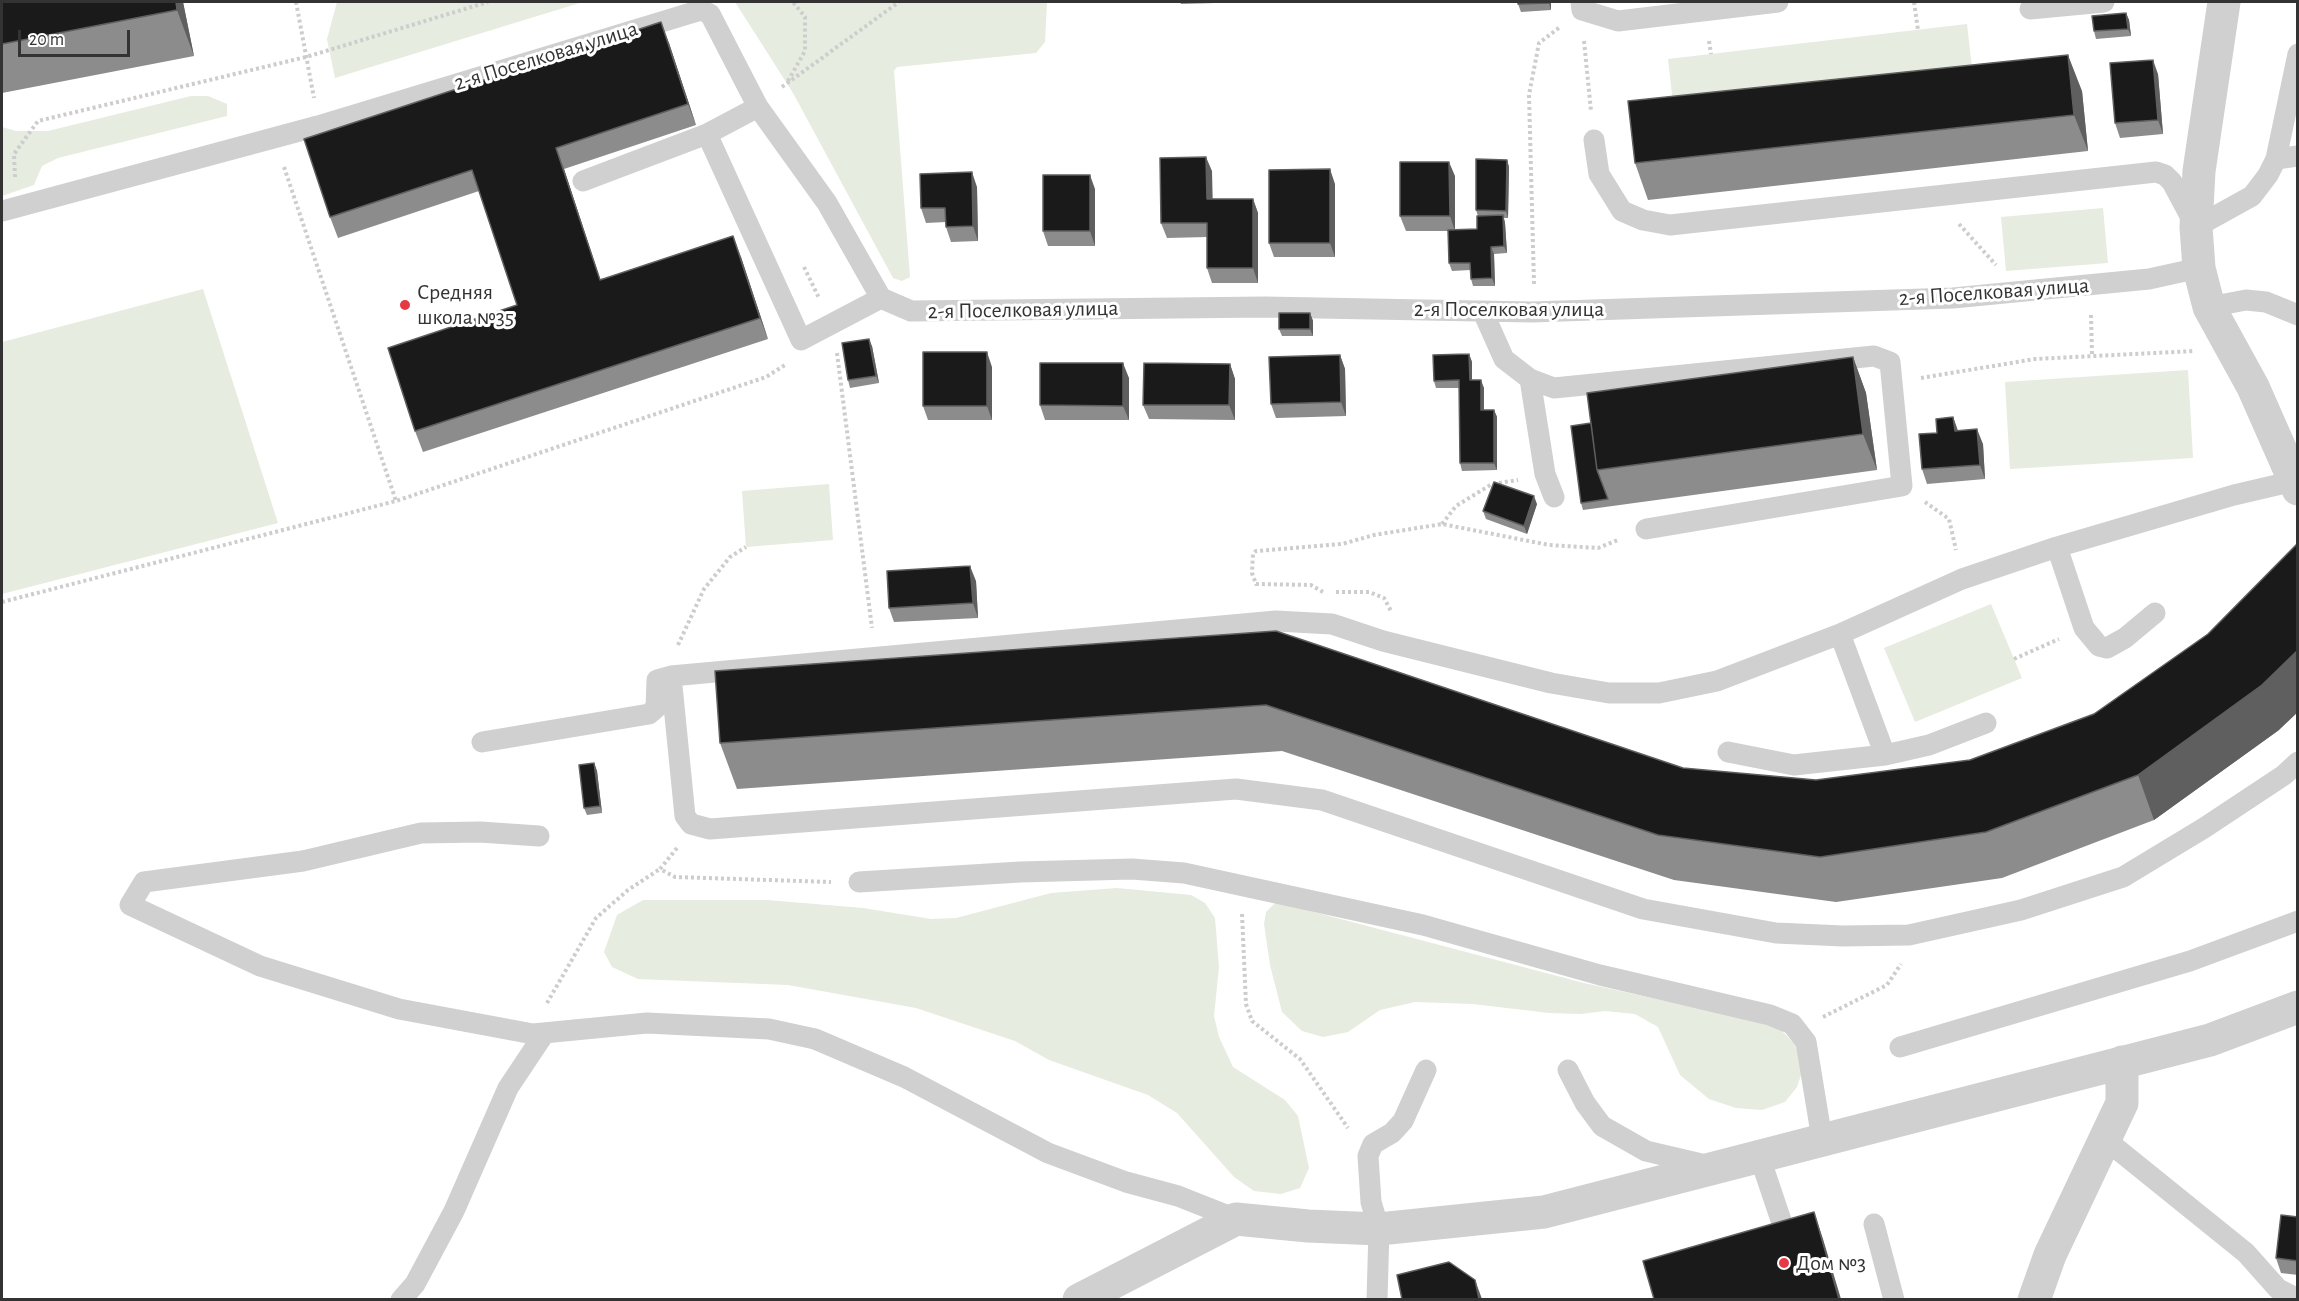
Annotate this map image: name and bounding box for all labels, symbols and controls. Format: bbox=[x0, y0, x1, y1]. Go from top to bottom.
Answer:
street label: 2-я Поселковая улица bbox=[451, 15, 641, 97]
scale bar bbox=[21, 18, 134, 56]
text: 20 m bbox=[29, 31, 64, 49]
street label: 2-я Поселковая улица bbox=[1898, 272, 2090, 312]
place label: Средняя школа №35 bbox=[417, 279, 514, 330]
street label: 2-я Поселковая улица bbox=[927, 295, 1119, 325]
street label: 2-я Поселковая улица bbox=[1414, 296, 1604, 322]
marker: Средняя школа №35 bbox=[398, 298, 412, 312]
place label: Дом №3 bbox=[1796, 1250, 1866, 1276]
marker: Дом №3 bbox=[1777, 1256, 1791, 1270]

